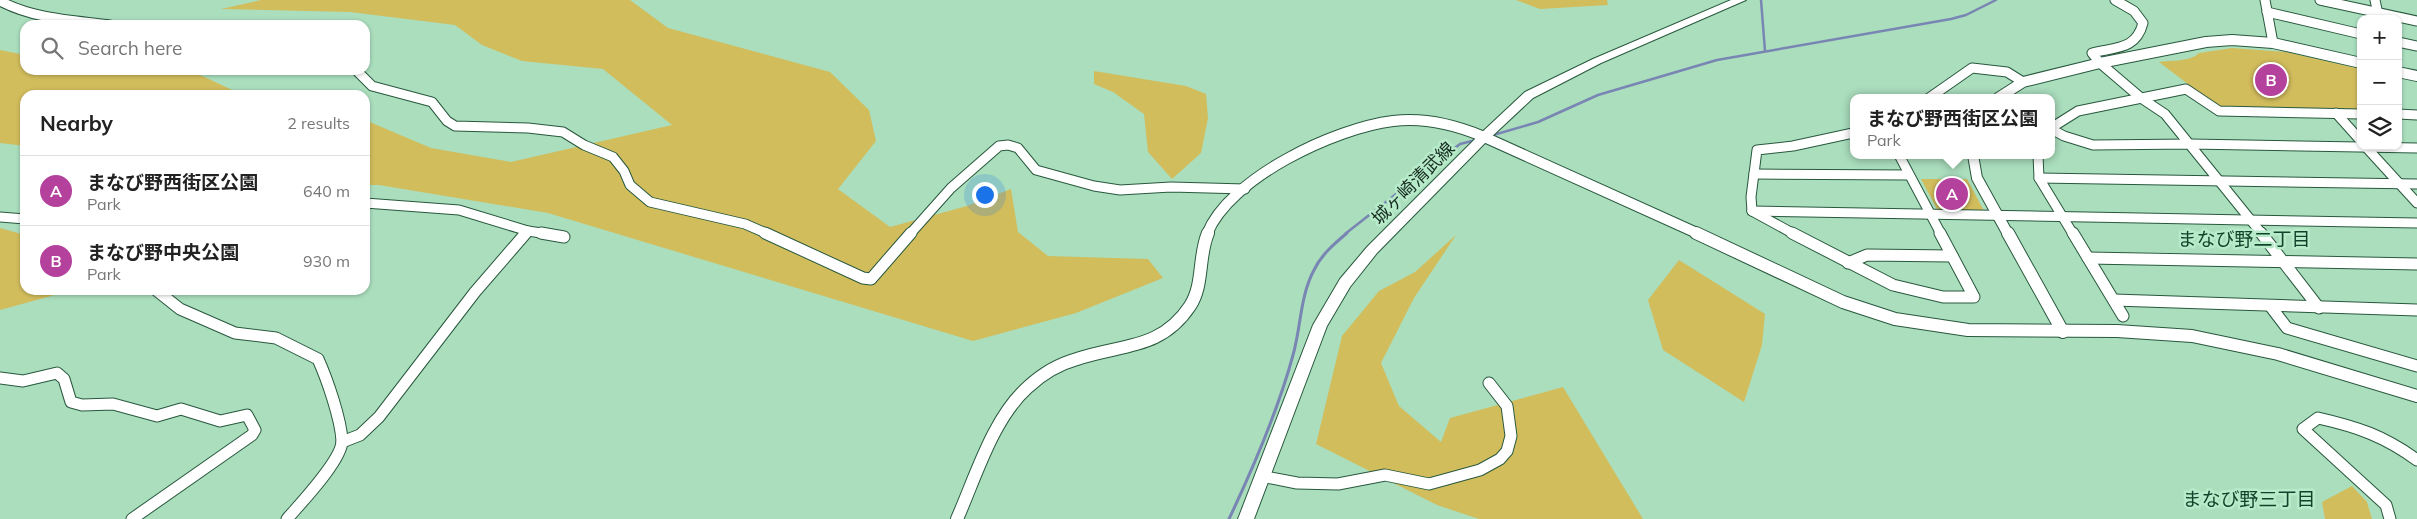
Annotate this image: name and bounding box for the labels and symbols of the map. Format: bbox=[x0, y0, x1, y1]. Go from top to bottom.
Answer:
pin: B bbox=[2255, 61, 2287, 99]
street label: 城ヶ崎清武線 bbox=[1367, 137, 1459, 229]
pin: A bbox=[1936, 175, 1968, 213]
your location bbox=[972, 182, 998, 208]
district label: まなび野二丁目 bbox=[2177, 227, 2311, 251]
district label: まなび野三丁目 bbox=[2182, 487, 2316, 511]

